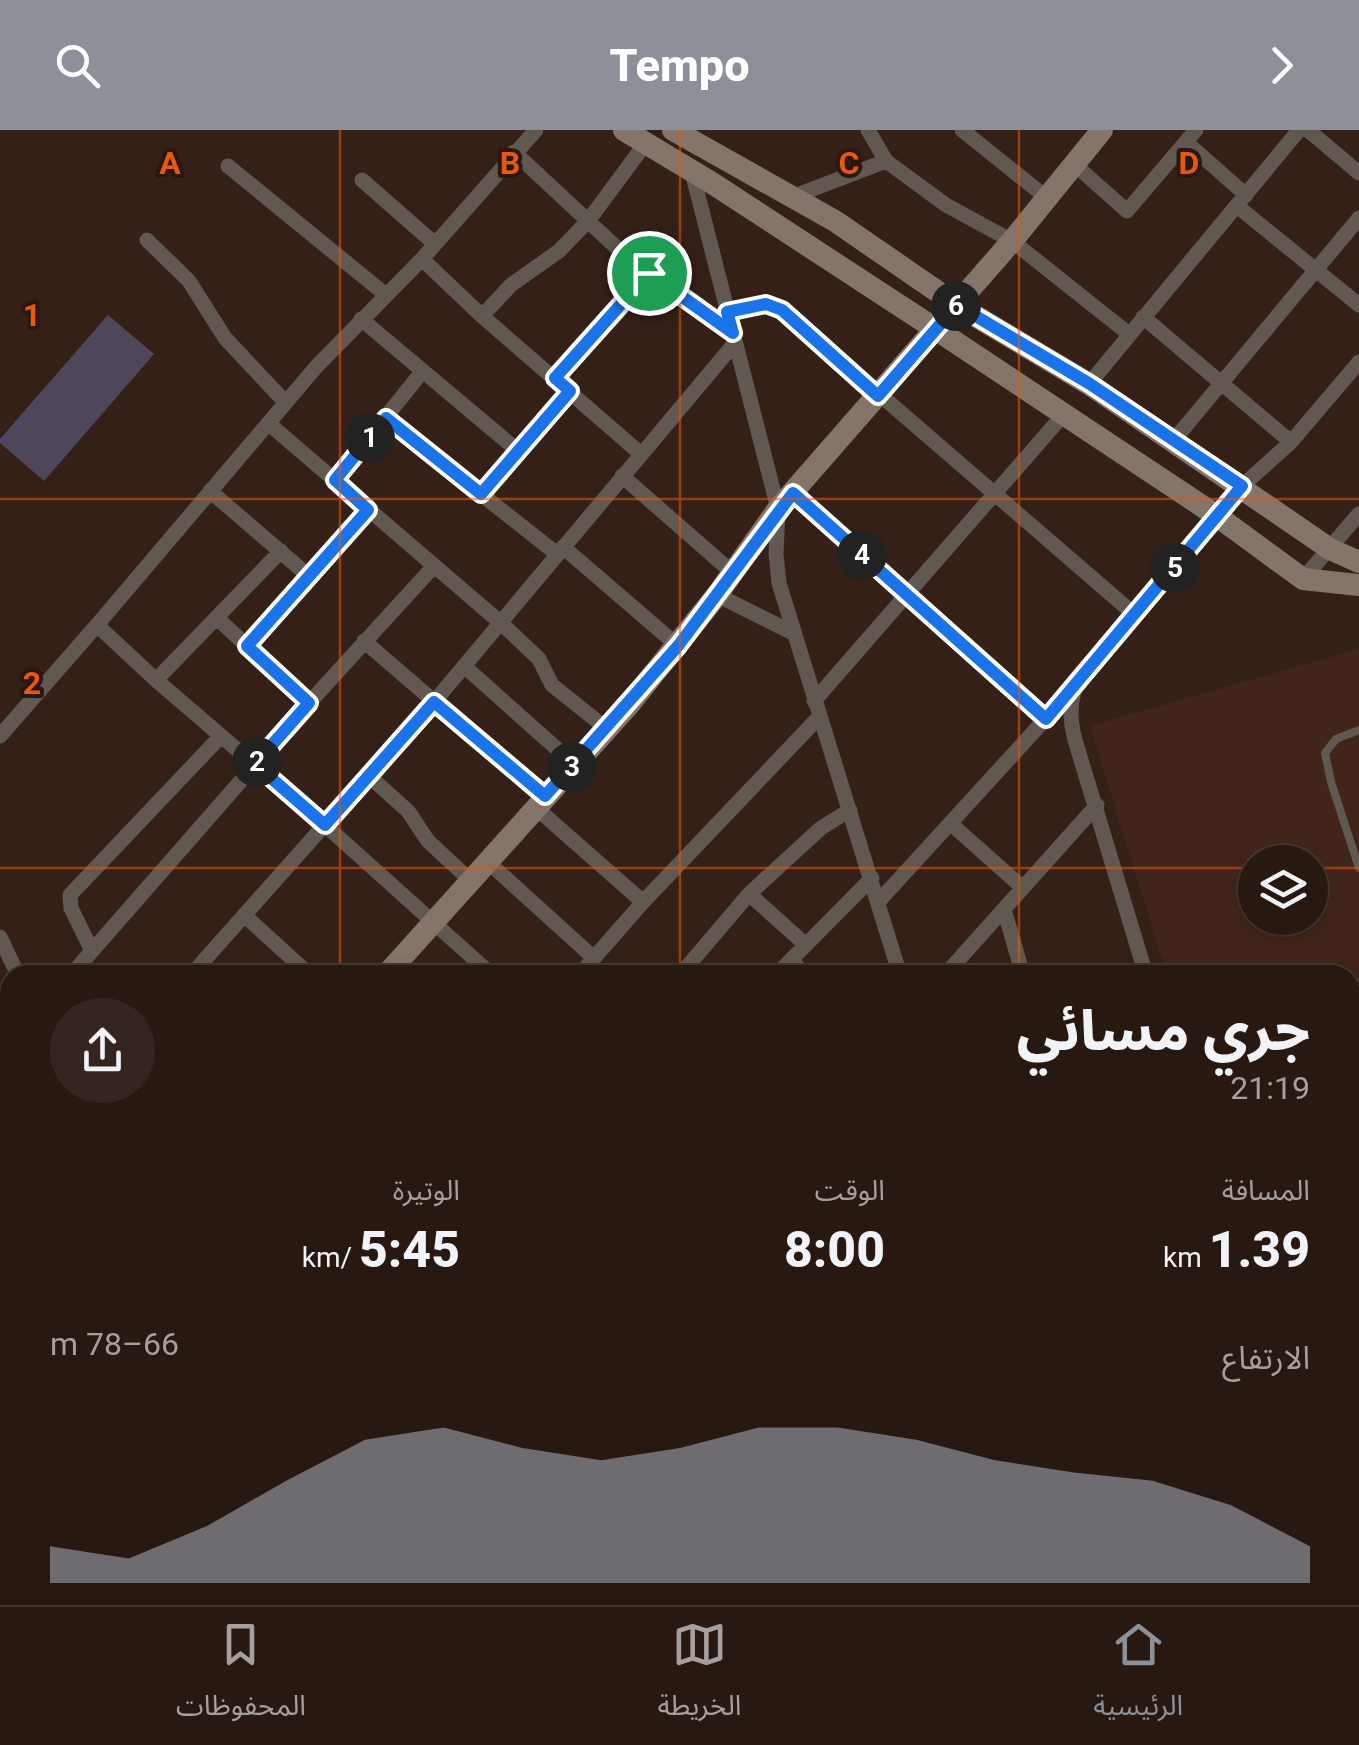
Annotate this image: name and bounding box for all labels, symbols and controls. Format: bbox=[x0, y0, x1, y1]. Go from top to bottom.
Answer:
icon: search bbox=[50, 38, 105, 93]
icon: forward bbox=[1254, 38, 1309, 93]
text: Tempo bbox=[609, 39, 750, 92]
text: A bbox=[159, 144, 181, 182]
text: B bbox=[500, 144, 520, 182]
text: C bbox=[839, 144, 859, 182]
text: D bbox=[1179, 144, 1199, 182]
pin bbox=[607, 231, 692, 316]
icon: arrive bbox=[622, 246, 677, 301]
pin: 6 bbox=[931, 281, 981, 331]
text: 6 bbox=[948, 289, 964, 322]
text: 1 bbox=[23, 296, 41, 334]
pin: 1 bbox=[345, 413, 395, 463]
text: 1 bbox=[362, 421, 378, 454]
pin: 4 bbox=[837, 530, 887, 580]
text: 4 bbox=[854, 538, 870, 571]
pin: 5 bbox=[1150, 543, 1200, 593]
text: 5 bbox=[1167, 551, 1183, 584]
text: 2 bbox=[23, 664, 41, 702]
pin: 2 bbox=[232, 737, 282, 787]
pin: 3 bbox=[547, 742, 597, 792]
text: 2 bbox=[249, 745, 265, 778]
text: 3 bbox=[564, 750, 580, 783]
map controls bbox=[1238, 845, 1328, 935]
button: layers bbox=[1238, 845, 1328, 935]
button: share bbox=[50, 998, 155, 1103]
text: جري مسائي bbox=[1017, 999, 1310, 1063]
text: 21:19 bbox=[1230, 1069, 1310, 1107]
text: الوتيرة bbox=[393, 1174, 460, 1207]
text: الوقت bbox=[815, 1174, 885, 1207]
text: المسافة bbox=[1222, 1174, 1310, 1207]
text: 5:45 bbox=[359, 1221, 460, 1279]
text: 8:00 bbox=[784, 1221, 885, 1279]
text: 1.39 bbox=[1209, 1221, 1310, 1279]
text: /km bbox=[302, 1241, 359, 1274]
text: km bbox=[1163, 1241, 1209, 1274]
text: 66–78 m bbox=[50, 1325, 179, 1363]
text: الارتفاع bbox=[1222, 1339, 1310, 1377]
tab: المحفوظات bbox=[176, 1617, 306, 1736]
tab: الخريطة bbox=[658, 1617, 741, 1736]
tab: الرئيسية bbox=[1093, 1617, 1183, 1736]

